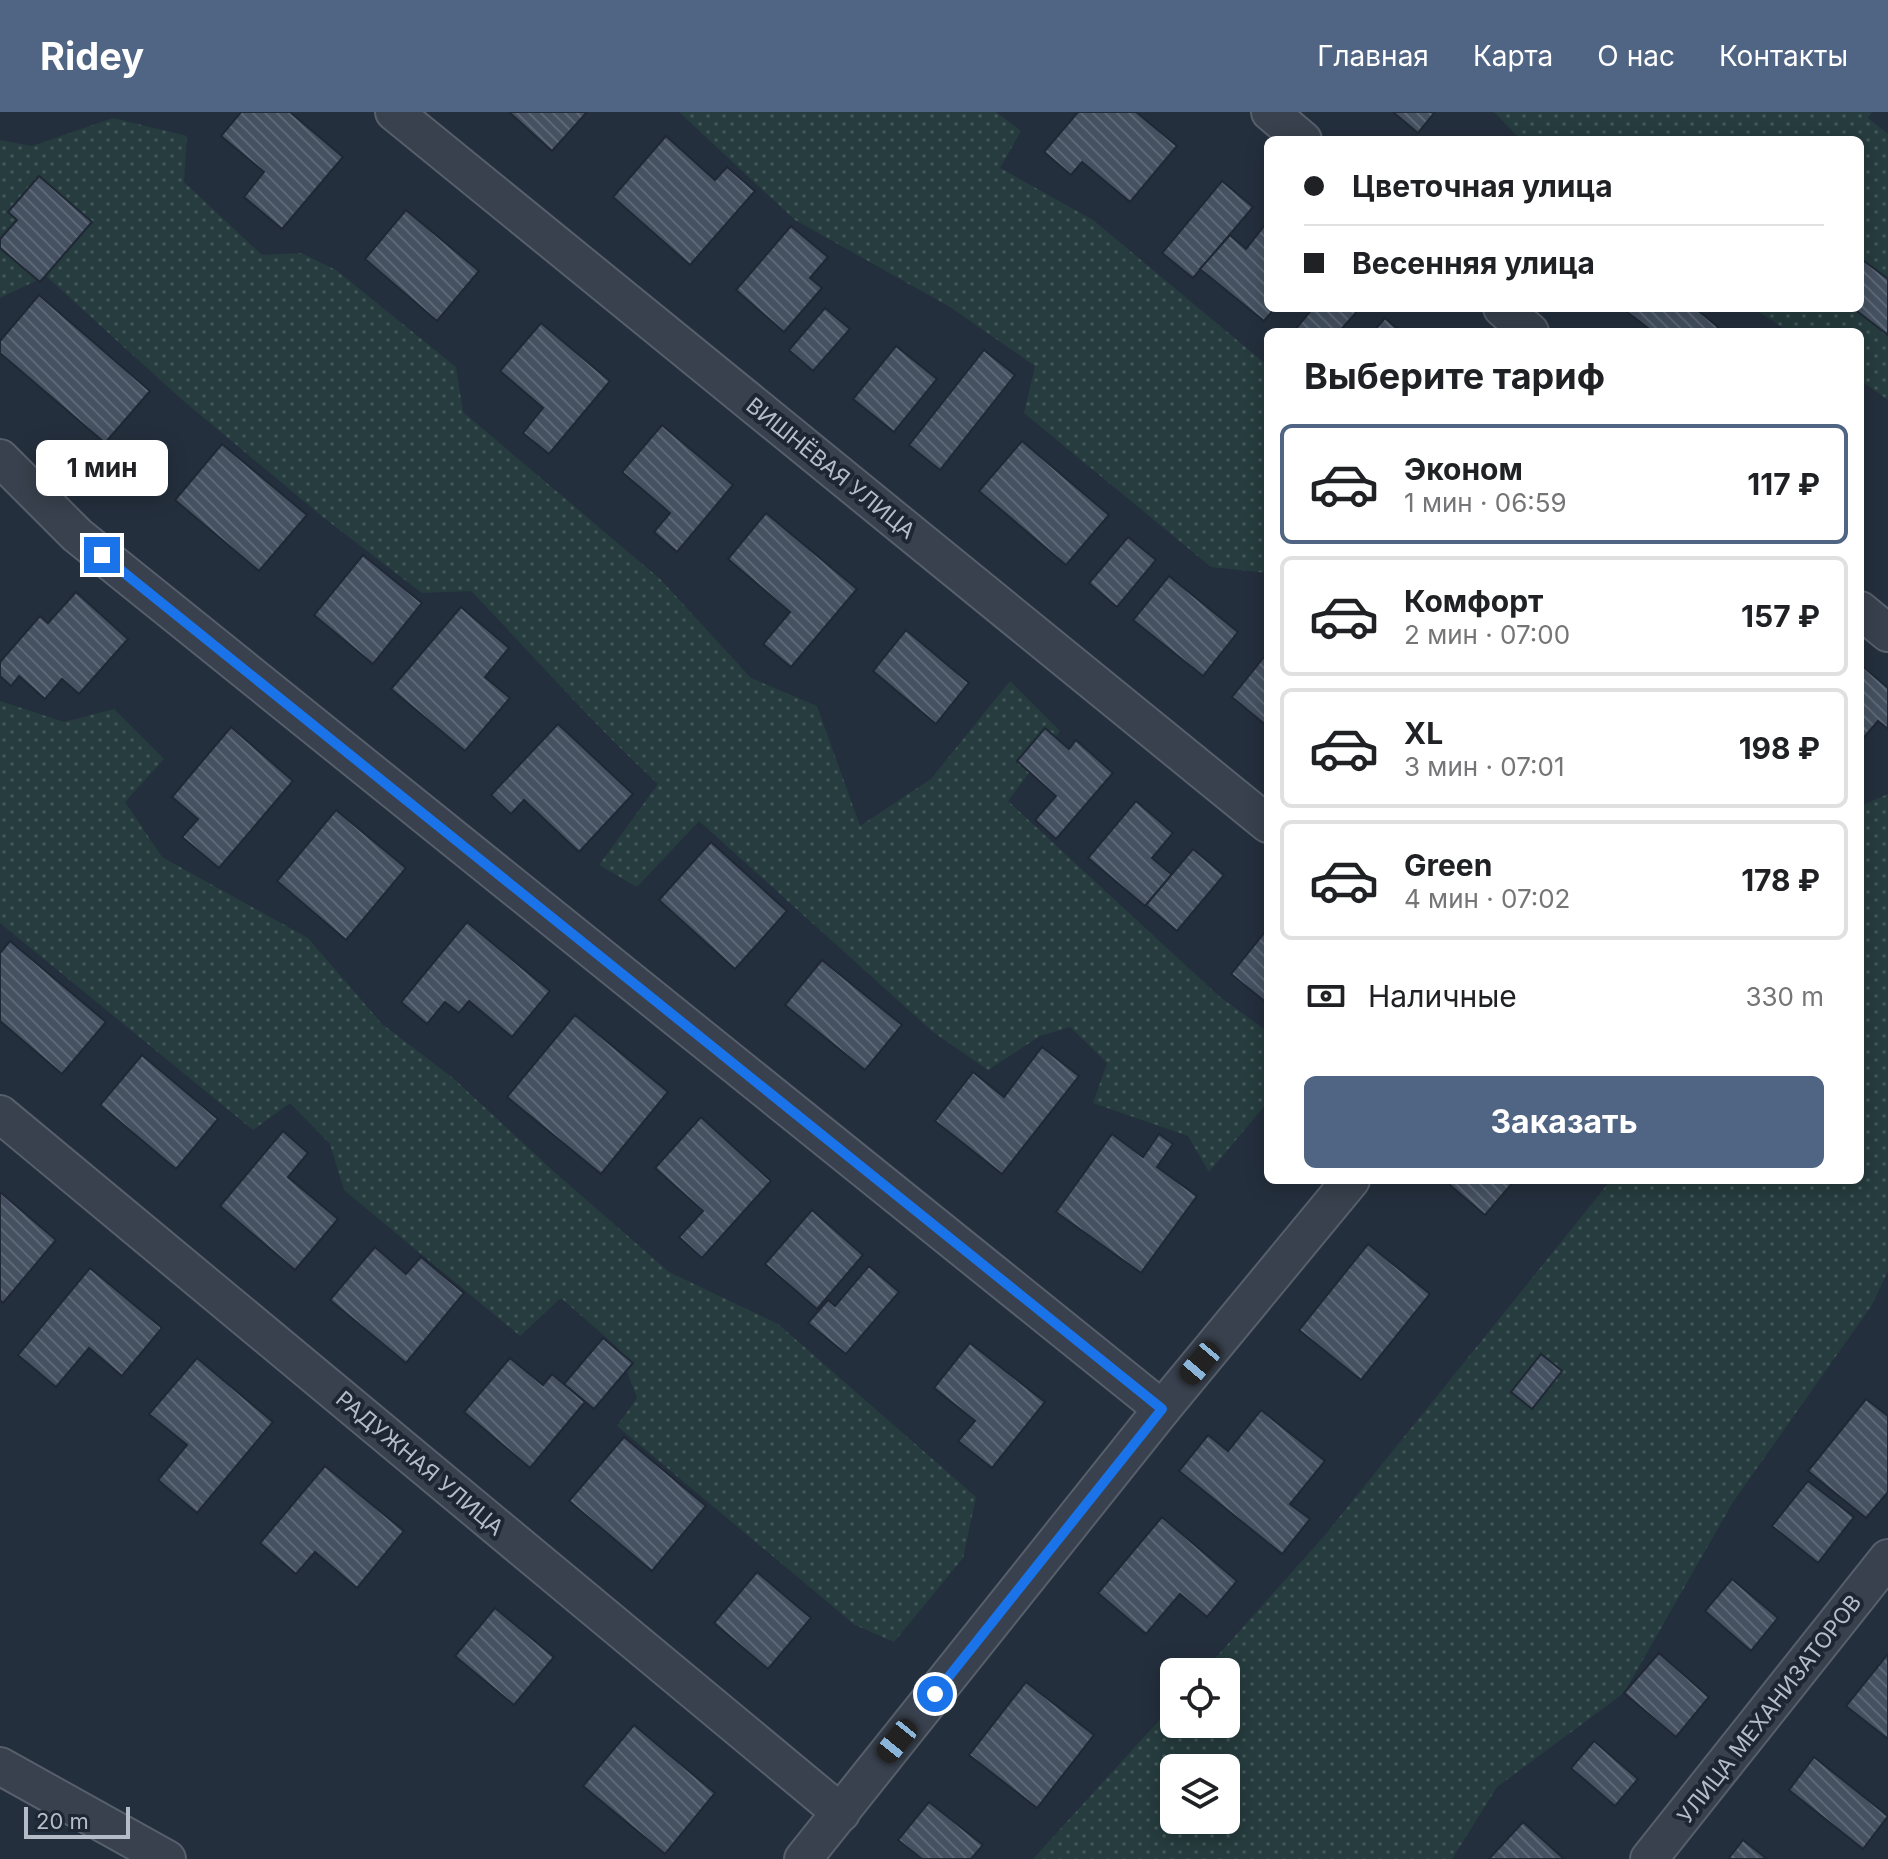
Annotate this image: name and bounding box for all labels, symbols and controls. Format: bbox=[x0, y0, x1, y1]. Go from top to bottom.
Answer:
text: Ridey bbox=[40, 33, 144, 79]
text: Главная bbox=[1317, 39, 1429, 73]
text: Карта bbox=[1473, 39, 1553, 73]
text: О нас bbox=[1597, 39, 1675, 73]
text: Контакты bbox=[1719, 39, 1848, 73]
text: Цветочная улица bbox=[1352, 168, 1613, 204]
text: Весенняя улица bbox=[1352, 245, 1595, 281]
text: Выберите тариф bbox=[1304, 354, 1605, 398]
street label: ВИШНЁВАЯ УЛИЦА bbox=[741, 392, 921, 544]
callout: 1 мин bbox=[36, 439, 168, 495]
icon: car bbox=[1308, 448, 1380, 520]
text: Эконом bbox=[1404, 451, 1523, 487]
text: 1 мин bbox=[67, 452, 137, 483]
text: 117 ₽ bbox=[1747, 466, 1820, 502]
text: 1 мин · 06:59 bbox=[1404, 487, 1567, 518]
route end bbox=[84, 537, 120, 573]
icon: car bbox=[1308, 580, 1380, 652]
text: Комфорт bbox=[1404, 583, 1543, 619]
text: 157 ₽ bbox=[1741, 598, 1820, 634]
text: 2 мин · 07:00 bbox=[1404, 619, 1570, 650]
icon: car bbox=[1308, 712, 1380, 784]
text: XL bbox=[1404, 715, 1443, 751]
text: 198 ₽ bbox=[1739, 730, 1820, 766]
text: 3 мин · 07:01 bbox=[1404, 751, 1564, 782]
icon: car bbox=[1308, 844, 1380, 916]
text: Green bbox=[1404, 847, 1492, 883]
text: 178 ₽ bbox=[1741, 862, 1820, 898]
text: 4 мин · 07:02 bbox=[1404, 883, 1570, 914]
icon: cash bbox=[1304, 974, 1348, 1018]
text: Наличные bbox=[1368, 978, 1517, 1014]
text: 330 m bbox=[1745, 981, 1824, 1012]
button: Заказать bbox=[1304, 1076, 1824, 1168]
car bbox=[1175, 1337, 1225, 1389]
street label: РАДУЖНАЯ УЛИЦА bbox=[331, 1385, 509, 1541]
street label: УЛИЦА МЕХАНИЗАТОРОВ bbox=[1672, 1590, 1866, 1828]
map controls bbox=[1160, 1658, 1240, 1834]
button: locate bbox=[1160, 1658, 1240, 1738]
route start bbox=[917, 1676, 953, 1712]
car bbox=[873, 1715, 921, 1767]
button: layers bbox=[1160, 1754, 1240, 1834]
scale bar bbox=[24, 1803, 130, 1839]
text: 20 m bbox=[36, 1808, 89, 1834]

